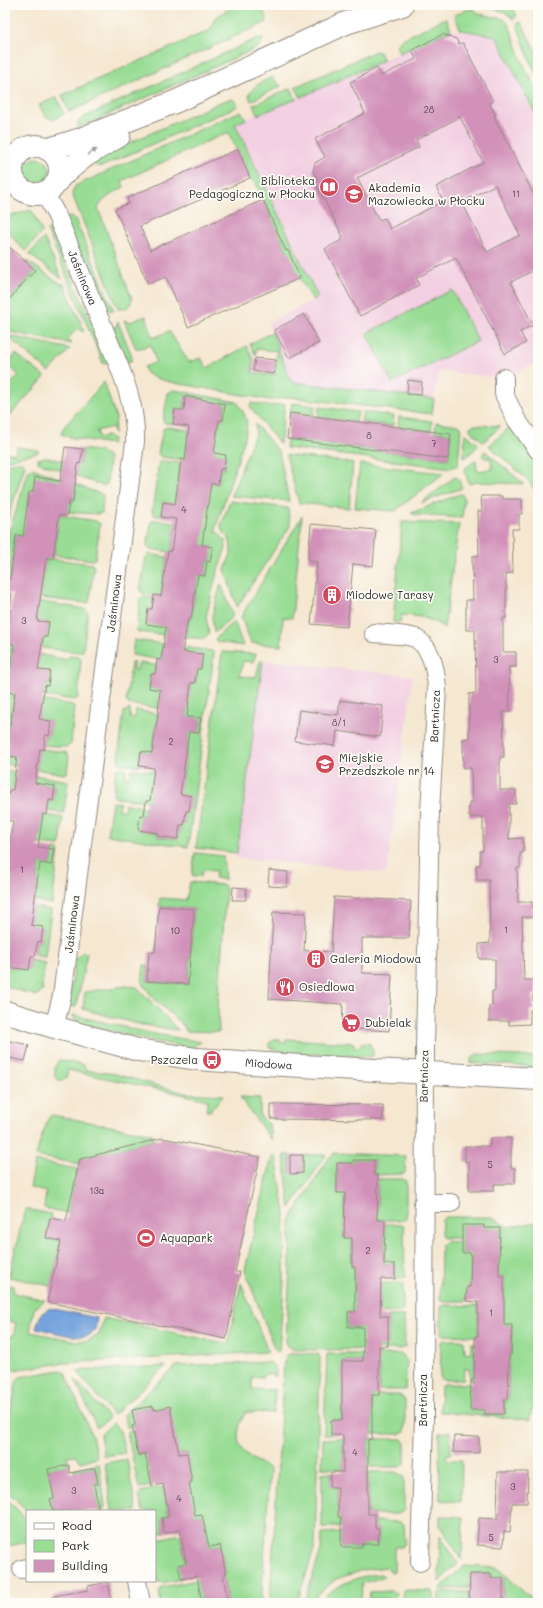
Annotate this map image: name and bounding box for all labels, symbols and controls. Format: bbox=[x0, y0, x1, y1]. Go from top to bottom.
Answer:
house number: 28 bbox=[424, 104, 435, 115]
one-way arrow bbox=[86, 148, 97, 155]
place label: Biblioteka Pedagogiczna w Płocku bbox=[189, 173, 315, 201]
library icon: Biblioteka Pedagogiczna w Płocku bbox=[318, 176, 340, 198]
place label: Akademia Mazowiecka w Płocku bbox=[368, 180, 485, 208]
school or university icon: Akademia Mazowiecka w Płocku bbox=[343, 183, 365, 205]
house number: 11 bbox=[512, 188, 520, 199]
street label: Jaśminowa bbox=[65, 248, 101, 308]
house number: 8 bbox=[366, 430, 372, 441]
house number: 7 bbox=[431, 438, 437, 449]
house number: 4 bbox=[181, 504, 187, 515]
street label: Jaśminowa bbox=[103, 573, 125, 633]
building icon: Miodowe Tarasy bbox=[321, 584, 343, 606]
place label: Miodowe Tarasy bbox=[346, 587, 434, 602]
house number: 3 bbox=[21, 615, 27, 626]
house number: 3 bbox=[493, 654, 499, 665]
street label: Bartnicza bbox=[426, 689, 443, 743]
house number: 8/1 bbox=[332, 717, 346, 728]
house number: 2 bbox=[168, 736, 174, 747]
place label: Miejskie Przedszkole nr 14 bbox=[339, 750, 435, 778]
school or university icon: Miejskie Przedszkole nr 14 bbox=[314, 753, 336, 775]
house number: 1 bbox=[20, 864, 24, 875]
street label: Jaśminowa bbox=[61, 894, 83, 954]
house number: 1 bbox=[504, 924, 508, 935]
house number: 10 bbox=[170, 925, 180, 936]
building icon: Galeria Miodowa bbox=[305, 948, 327, 970]
place label: Galeria Miodowa bbox=[330, 951, 422, 966]
restaurant icon: Osiedlowa bbox=[274, 976, 296, 998]
place label: Osiedlowa bbox=[299, 979, 355, 994]
supermarket icon: Dubielak bbox=[340, 1012, 362, 1034]
place label: Dubielak bbox=[365, 1015, 411, 1030]
bus stop icon: Pszczela bbox=[201, 1049, 223, 1071]
street label: Bartnicza bbox=[416, 1049, 431, 1103]
place label: Pszczela bbox=[151, 1052, 198, 1067]
street label: Miodowa bbox=[245, 1055, 293, 1072]
house number: 5 bbox=[487, 1159, 493, 1170]
house number: 13a bbox=[90, 1185, 105, 1196]
sports icon: Aquapark bbox=[135, 1227, 157, 1249]
place label: Aquapark bbox=[160, 1230, 213, 1245]
house number: 2 bbox=[365, 1245, 371, 1256]
house number: 1 bbox=[489, 1307, 493, 1318]
street label: Bartnicza bbox=[415, 1373, 430, 1426]
house number: 4 bbox=[352, 1447, 358, 1458]
house number: 3 bbox=[510, 1481, 516, 1492]
house number: 3 bbox=[71, 1485, 77, 1496]
house number: 4 bbox=[176, 1493, 182, 1504]
legend bbox=[26, 1510, 156, 1582]
text: Road bbox=[62, 1517, 92, 1533]
house number: 5 bbox=[488, 1532, 494, 1543]
text: Park bbox=[62, 1537, 89, 1553]
text: Building bbox=[62, 1557, 108, 1573]

